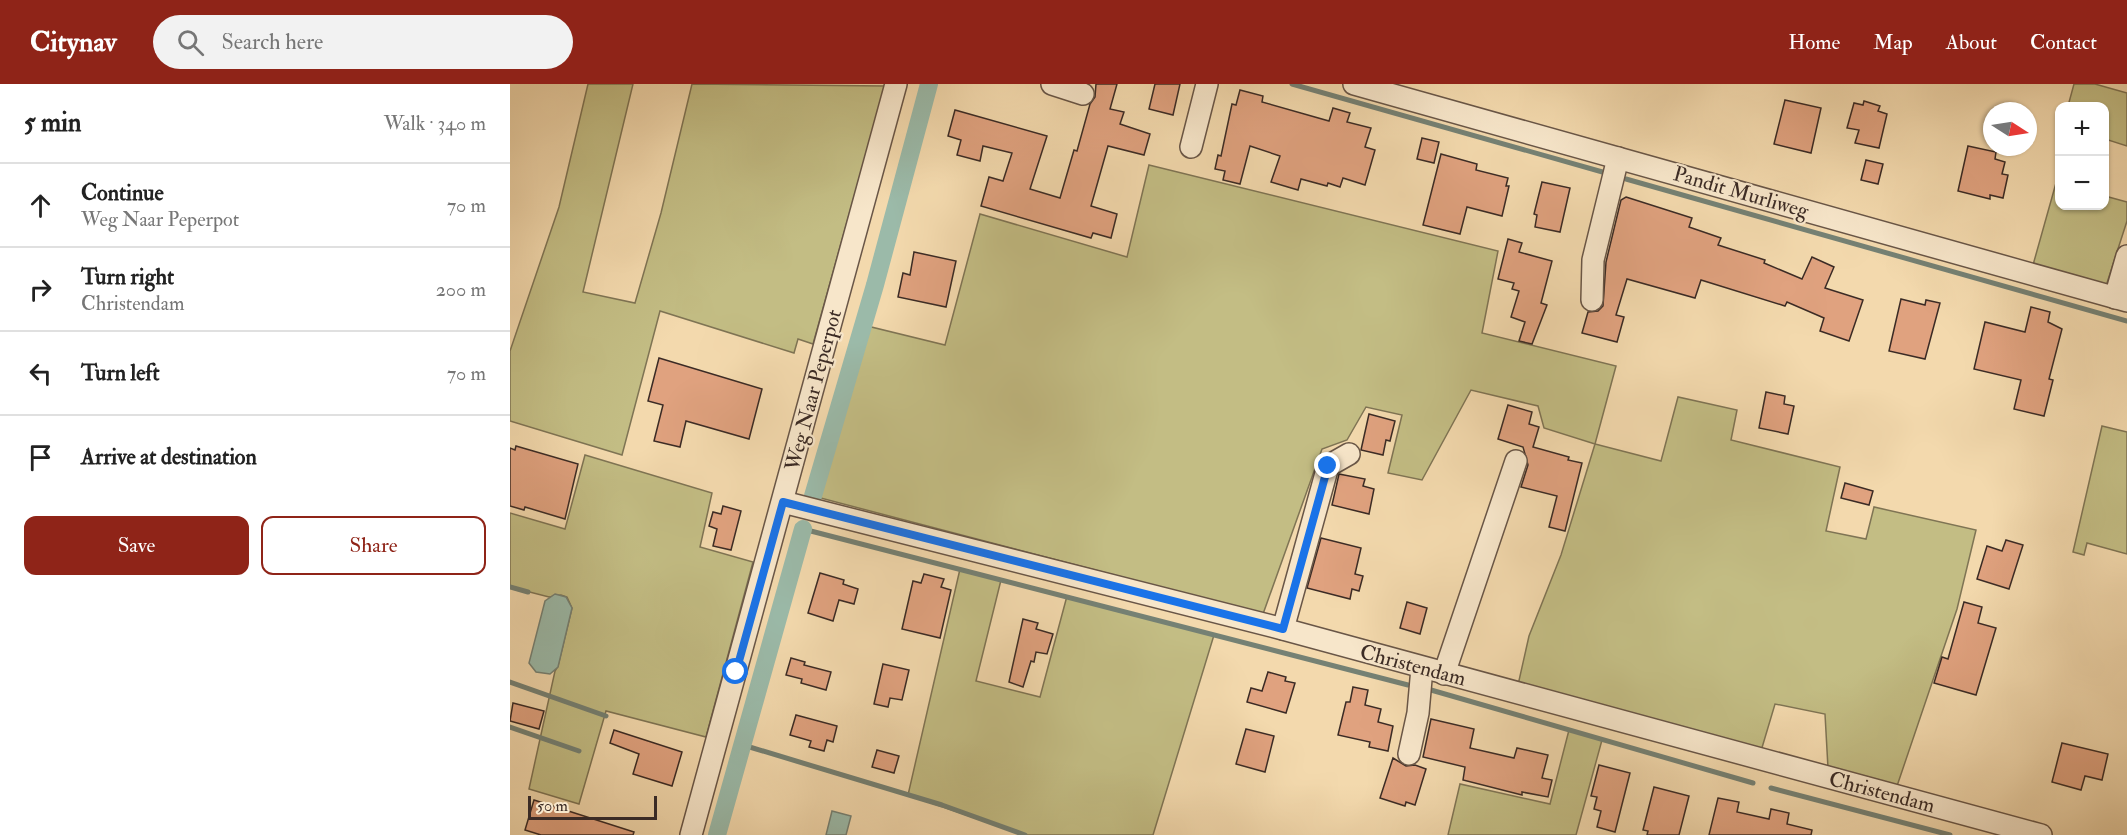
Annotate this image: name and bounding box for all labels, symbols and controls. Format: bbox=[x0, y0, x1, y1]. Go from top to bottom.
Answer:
search box bbox=[153, 15, 573, 69]
text: Citynav bbox=[30, 25, 117, 60]
icon: search bbox=[174, 26, 207, 59]
text: Search here bbox=[222, 28, 323, 56]
text: Home bbox=[1788, 29, 1840, 56]
text: Map bbox=[1873, 29, 1913, 56]
text: About bbox=[1946, 29, 1997, 56]
text: Contact bbox=[2030, 29, 2097, 56]
north arrow bbox=[1983, 102, 2037, 156]
map controls bbox=[2055, 102, 2109, 210]
button: + bbox=[2055, 102, 2109, 156]
text: 5 min bbox=[24, 107, 81, 139]
text: Walk · 340 m bbox=[384, 111, 486, 136]
button: − bbox=[2055, 156, 2109, 210]
street label: Pandit Murliweg bbox=[1670, 160, 1812, 225]
text: Continue bbox=[81, 179, 164, 207]
icon: ahead bbox=[24, 189, 57, 222]
text: 70 m bbox=[447, 193, 486, 218]
text: Weg Naar Peperpot bbox=[81, 207, 239, 232]
text: Turn right bbox=[81, 263, 174, 291]
icon: right bbox=[24, 273, 57, 306]
text: 200 m bbox=[436, 277, 486, 302]
text: Christendam bbox=[81, 291, 184, 316]
street label: Weg Naar Peperpot bbox=[779, 306, 848, 475]
icon: left bbox=[24, 357, 57, 390]
text: Turn left bbox=[81, 359, 160, 387]
text: 70 m bbox=[447, 361, 486, 386]
icon: arrive bbox=[24, 441, 57, 474]
text: Arrive at destination bbox=[81, 443, 257, 471]
route end bbox=[1314, 452, 1340, 478]
button: Save bbox=[24, 516, 249, 575]
button: Share bbox=[261, 516, 486, 575]
street label: Christendam bbox=[1357, 638, 1469, 693]
route start bbox=[722, 658, 748, 684]
street label: Christendam bbox=[1826, 765, 1938, 820]
scale bar bbox=[528, 793, 657, 820]
text: 50 m bbox=[537, 796, 568, 816]

